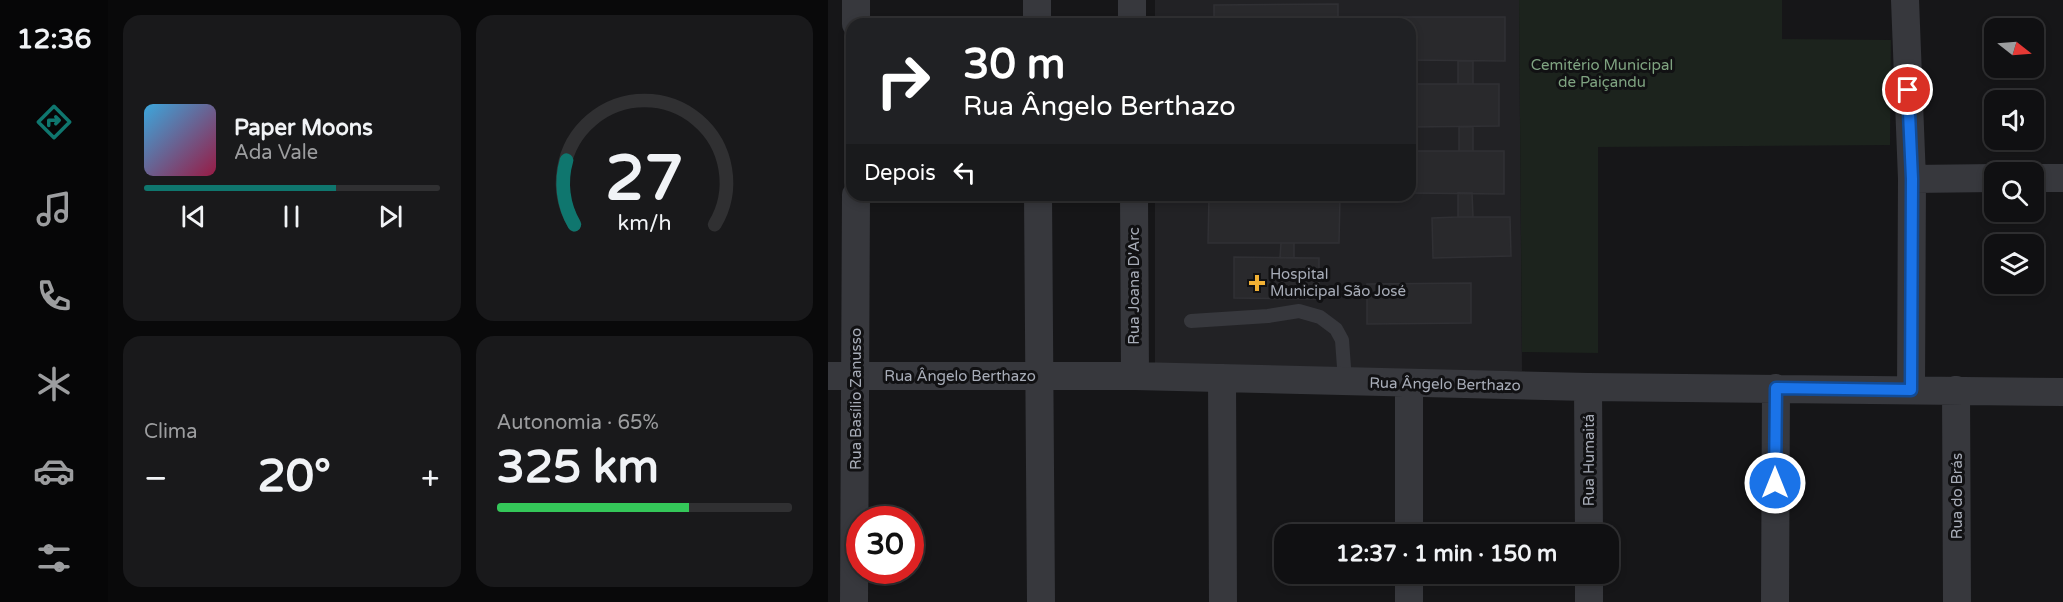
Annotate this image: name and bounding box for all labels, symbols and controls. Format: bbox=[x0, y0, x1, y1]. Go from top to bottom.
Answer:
north arrow bbox=[1984, 18, 2044, 78]
map controls bbox=[1984, 18, 2044, 294]
text: 12:36 bbox=[17, 23, 91, 56]
text: 30 m bbox=[963, 39, 1065, 90]
icon: right bbox=[864, 42, 942, 120]
park label: Cemitério Municipal de Paiçandu bbox=[1531, 56, 1673, 91]
pin bbox=[1882, 64, 1933, 115]
icon: arrive bbox=[1891, 73, 1924, 106]
text: Rua Ângelo Berthazo bbox=[963, 90, 1236, 123]
button: sound bbox=[1984, 90, 2044, 150]
icon: directions bbox=[33, 101, 75, 143]
text: Paper Moons bbox=[234, 115, 373, 141]
text: Ada Vale bbox=[234, 141, 318, 165]
text: 27 bbox=[605, 142, 683, 217]
icon: left bbox=[948, 156, 981, 189]
text: Depois bbox=[864, 160, 936, 186]
button: search bbox=[1984, 162, 2044, 222]
icon: music bbox=[33, 188, 75, 230]
icon: previous bbox=[177, 200, 210, 233]
icon: pause bbox=[275, 200, 308, 233]
icon: next bbox=[374, 200, 407, 233]
text: km/h bbox=[617, 211, 671, 237]
street label: Rua Joana D'Arc bbox=[1125, 227, 1143, 345]
button: layers bbox=[1984, 234, 2044, 294]
place label: Hospital Municipal São José bbox=[1270, 265, 1406, 300]
marker: Hospital Municipal São José bbox=[1248, 274, 1266, 292]
icon: phone bbox=[33, 275, 75, 317]
street label: Rua Basílio Zanusso bbox=[847, 328, 865, 470]
icon: climate bbox=[33, 363, 75, 405]
street label: Rua Ângelo Berthazo bbox=[884, 367, 1036, 385]
street label: Rua Ângelo Berthazo bbox=[1369, 374, 1521, 394]
text: Autonomia · 65% bbox=[497, 411, 659, 435]
street label: Rua Humaitá bbox=[1580, 414, 1598, 506]
text: Clima bbox=[144, 420, 197, 444]
text: 325 km bbox=[497, 441, 659, 495]
icon: car bbox=[33, 450, 75, 492]
text: 20° bbox=[257, 450, 331, 504]
position arrow bbox=[1743, 451, 1807, 515]
street label: Rua do Brás bbox=[1948, 453, 1966, 539]
text: − bbox=[144, 459, 168, 498]
text: + bbox=[421, 459, 439, 498]
speed limit sign: 30 bbox=[846, 506, 924, 584]
icon: filters bbox=[33, 537, 75, 579]
text: 12:37 · 1 min · 150 m bbox=[1336, 541, 1557, 567]

